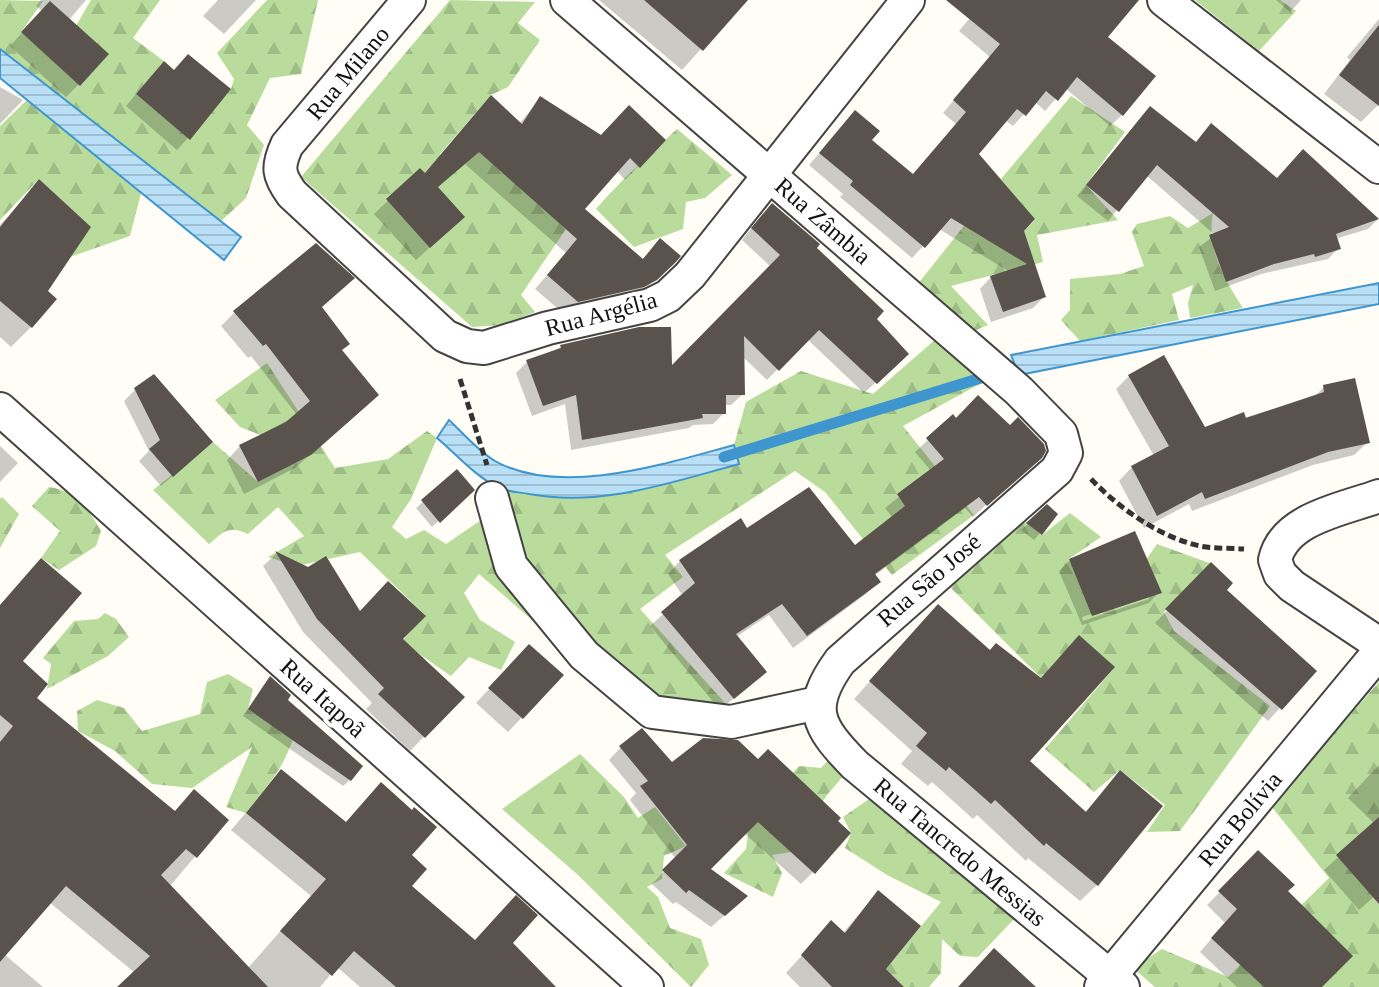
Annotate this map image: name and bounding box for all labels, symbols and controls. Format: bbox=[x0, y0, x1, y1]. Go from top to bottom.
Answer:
street label: Rua Milano bbox=[301, 21, 395, 125]
street label: Rua Zâmbia bbox=[770, 172, 876, 270]
street label: Rua Argélia bbox=[542, 286, 660, 341]
street label: Rua São José bbox=[872, 528, 986, 632]
street label: Rua Itapoã bbox=[275, 653, 371, 743]
street label: Rua Bolívia bbox=[1193, 766, 1287, 872]
street label: Rua Tancredo Messias bbox=[869, 772, 1051, 932]

